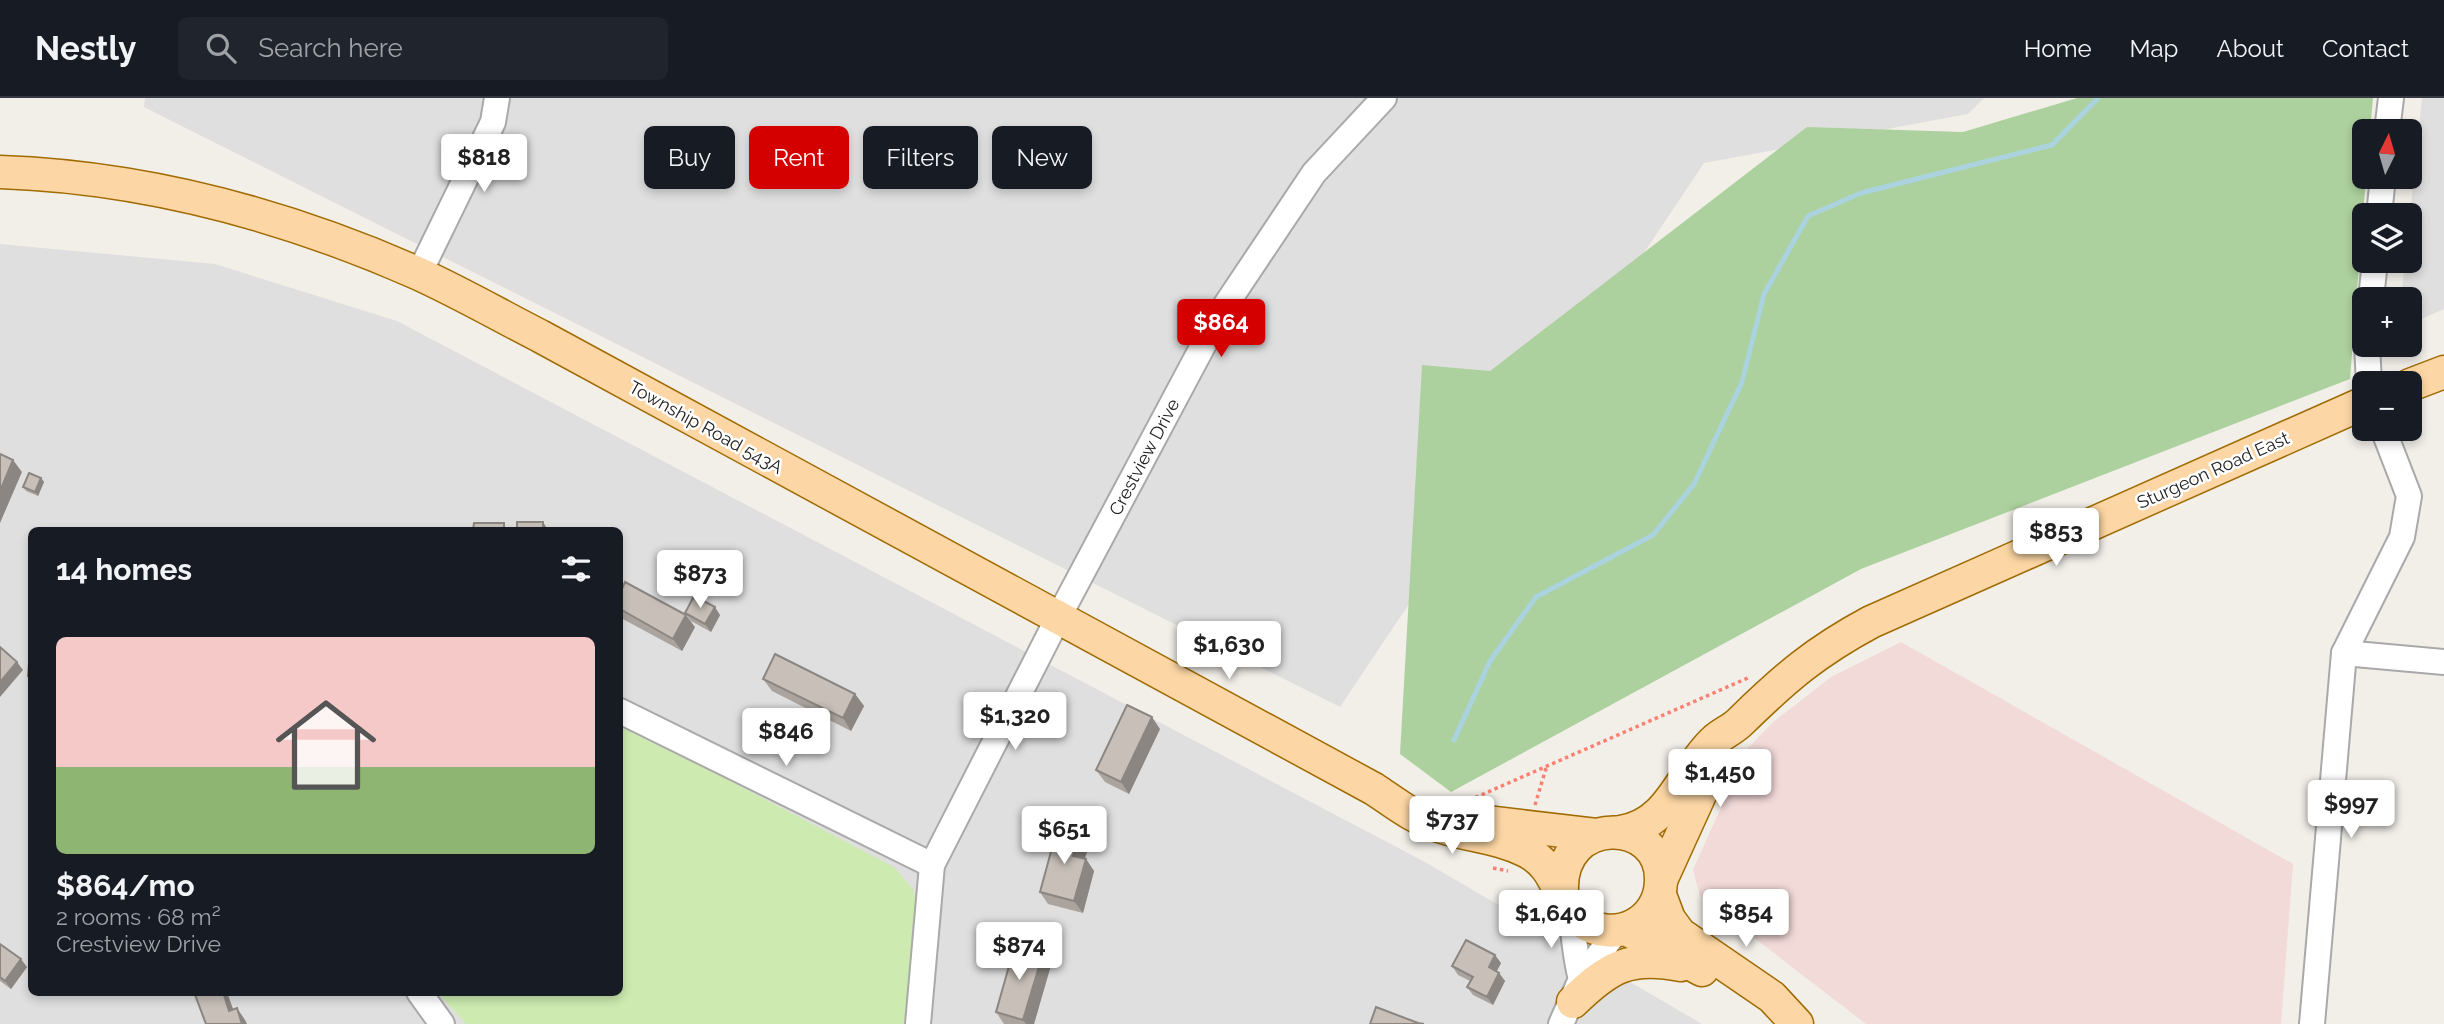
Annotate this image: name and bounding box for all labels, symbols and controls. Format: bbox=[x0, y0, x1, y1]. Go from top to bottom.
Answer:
search box bbox=[178, 17, 668, 80]
text: Nestly bbox=[35, 29, 136, 68]
icon: search bbox=[202, 29, 240, 67]
text: Search here bbox=[258, 33, 403, 63]
text: Home bbox=[2024, 34, 2092, 63]
text: Map bbox=[2130, 34, 2178, 63]
text: About bbox=[2216, 34, 2284, 63]
text: Contact bbox=[2322, 34, 2409, 63]
north arrow bbox=[2352, 119, 2422, 189]
map controls bbox=[2352, 119, 2422, 441]
chip: Buy bbox=[644, 126, 735, 189]
chip: Rent bbox=[749, 126, 849, 189]
chip: Filters bbox=[863, 126, 978, 189]
chip: New bbox=[992, 126, 1092, 189]
pin: $818 bbox=[443, 134, 525, 194]
text: $818 bbox=[457, 143, 511, 170]
button: layers bbox=[2352, 203, 2422, 273]
button: + bbox=[2352, 287, 2422, 357]
pin: $864 bbox=[1180, 300, 1262, 359]
text: $864 bbox=[1193, 308, 1249, 335]
button: − bbox=[2352, 371, 2422, 441]
street label: Township Road 543A bbox=[625, 376, 787, 478]
street label: Crestview Drive bbox=[1104, 395, 1184, 519]
street label: Sturgeon Road East bbox=[2134, 427, 2292, 513]
pin: $853 bbox=[2015, 508, 2097, 568]
text: $853 bbox=[2029, 517, 2083, 544]
icon: filters bbox=[557, 550, 595, 588]
pin: $873 bbox=[659, 550, 741, 610]
text: 14 homes bbox=[56, 552, 192, 587]
text: $873 bbox=[673, 559, 727, 586]
pin: $1,630 bbox=[1172, 622, 1286, 681]
text: $1,630 bbox=[1193, 630, 1265, 657]
icon: home bbox=[263, 682, 389, 808]
pin: $1,320 bbox=[958, 692, 1072, 752]
text: $1,320 bbox=[979, 701, 1051, 728]
pin: $846 bbox=[745, 708, 827, 768]
text: $846 bbox=[758, 717, 814, 744]
pin: $1,450 bbox=[1663, 750, 1777, 809]
text: $1,450 bbox=[1684, 758, 1756, 785]
pin: $997 bbox=[2310, 780, 2392, 840]
text: $997 bbox=[2324, 789, 2378, 816]
pin: $737 bbox=[1411, 796, 1493, 856]
text: $737 bbox=[1425, 805, 1479, 832]
pin: $651 bbox=[1023, 806, 1105, 866]
text: $651 bbox=[1038, 815, 1090, 842]
text: $864/mo bbox=[56, 868, 195, 903]
pin: $1,640 bbox=[1494, 890, 1608, 950]
pin: $854 bbox=[1705, 890, 1787, 949]
text: $854 bbox=[1719, 898, 1773, 925]
text: $1,640 bbox=[1515, 899, 1587, 926]
text: 2 rooms · 68 m² bbox=[56, 903, 221, 930]
pin: $874 bbox=[978, 922, 1060, 982]
text: Crestview Drive bbox=[56, 930, 221, 957]
text: $874 bbox=[992, 931, 1046, 958]

